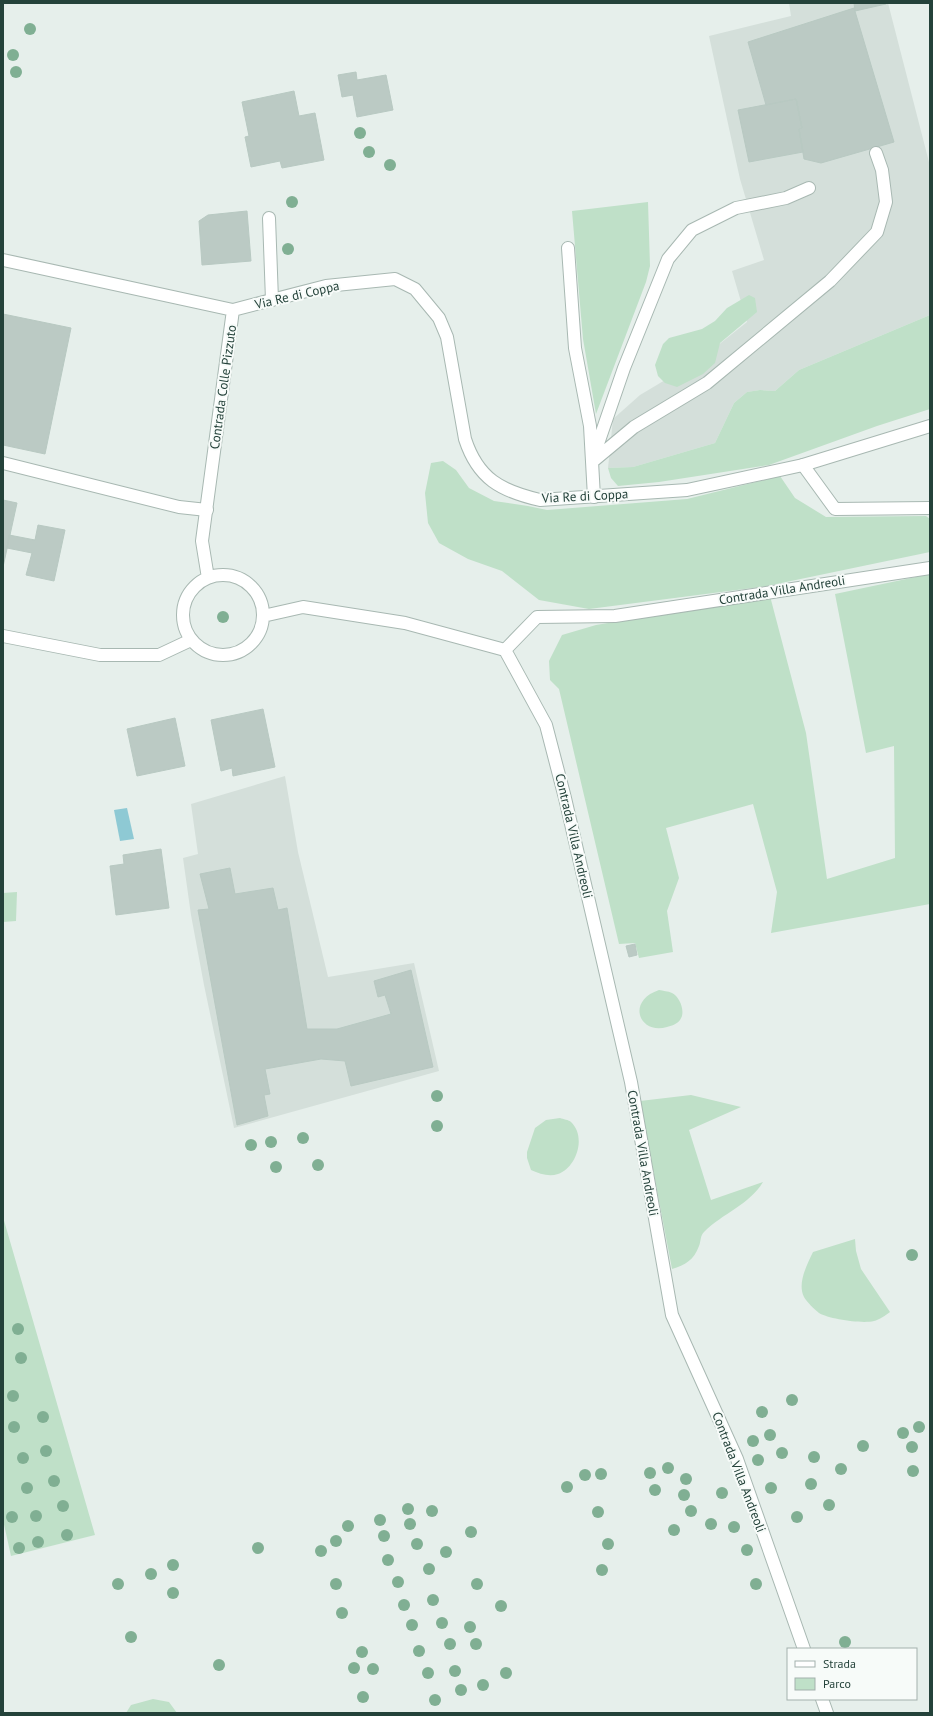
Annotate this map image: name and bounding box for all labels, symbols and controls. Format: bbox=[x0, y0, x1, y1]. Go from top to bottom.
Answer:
street label: Via Re di Coppa bbox=[252, 277, 341, 313]
street label: Contrada Colle Pizzuto bbox=[206, 324, 240, 450]
street label: Via Re di Coppa bbox=[540, 485, 629, 507]
street label: Contrada Villa Andreoli bbox=[718, 572, 846, 608]
street label: Contrada Villa Andreoli bbox=[551, 772, 597, 900]
street label: Contrada Villa Andreoli bbox=[624, 1089, 662, 1217]
street label: Contrada Villa Andreoli bbox=[708, 1409, 770, 1535]
legend bbox=[787, 1648, 917, 1700]
text: Strada bbox=[823, 1656, 856, 1671]
text: Parco bbox=[823, 1676, 851, 1691]

